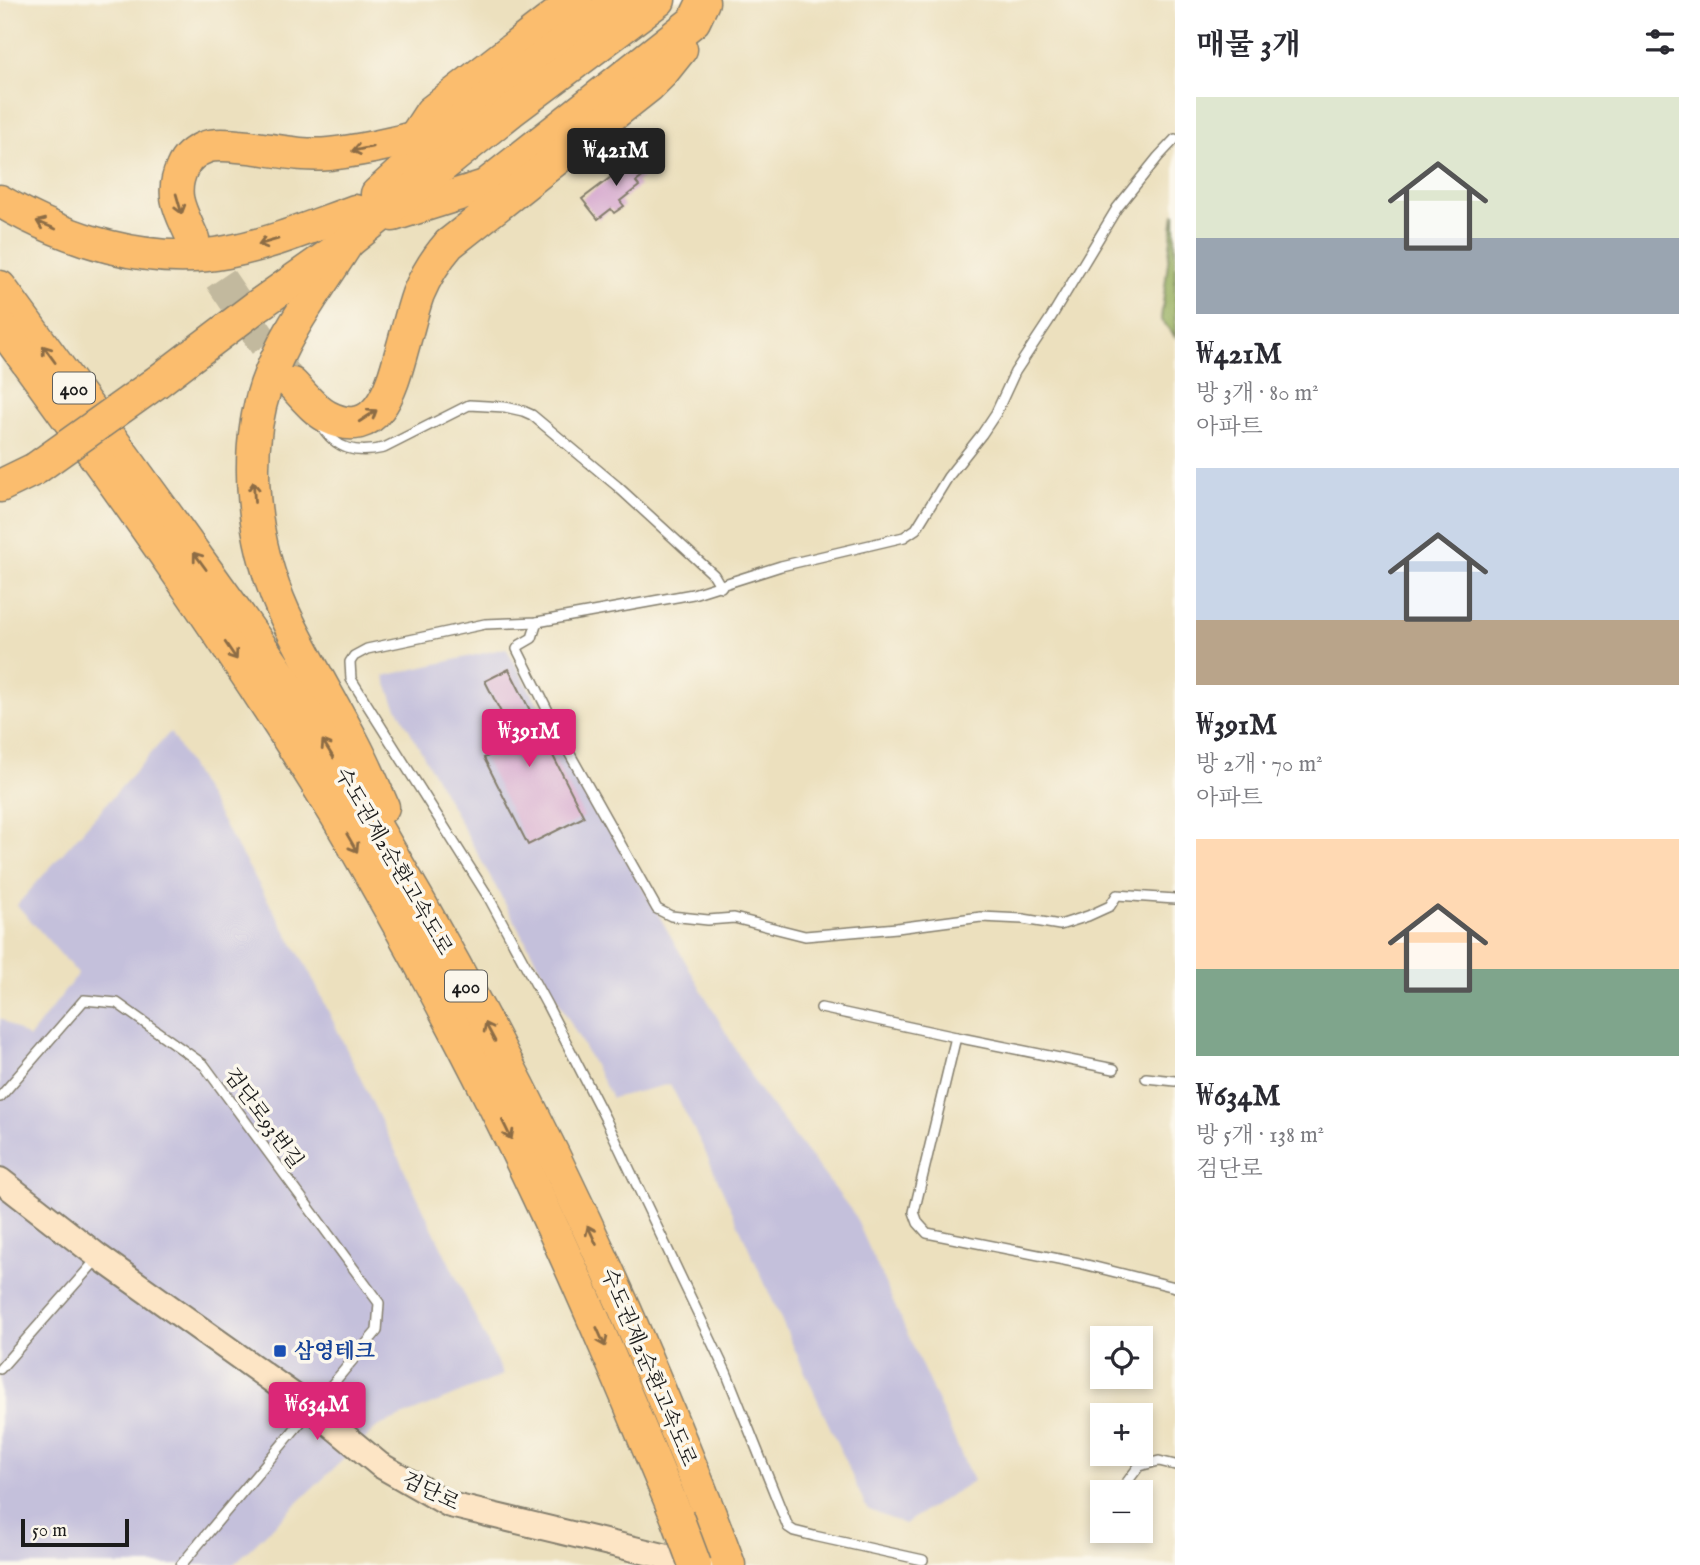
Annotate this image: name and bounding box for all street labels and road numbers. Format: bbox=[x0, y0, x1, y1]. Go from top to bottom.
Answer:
road number: 400 bbox=[53, 372, 95, 404]
street label: 수도권제2순환고속도로 bbox=[328, 763, 458, 961]
road number: 400 bbox=[445, 970, 487, 1002]
street label: 검단로93번길 bbox=[217, 1063, 309, 1175]
street label: 수도권제2순환고속도로 bbox=[594, 1264, 702, 1471]
street label: 검단로 bbox=[397, 1467, 464, 1518]

